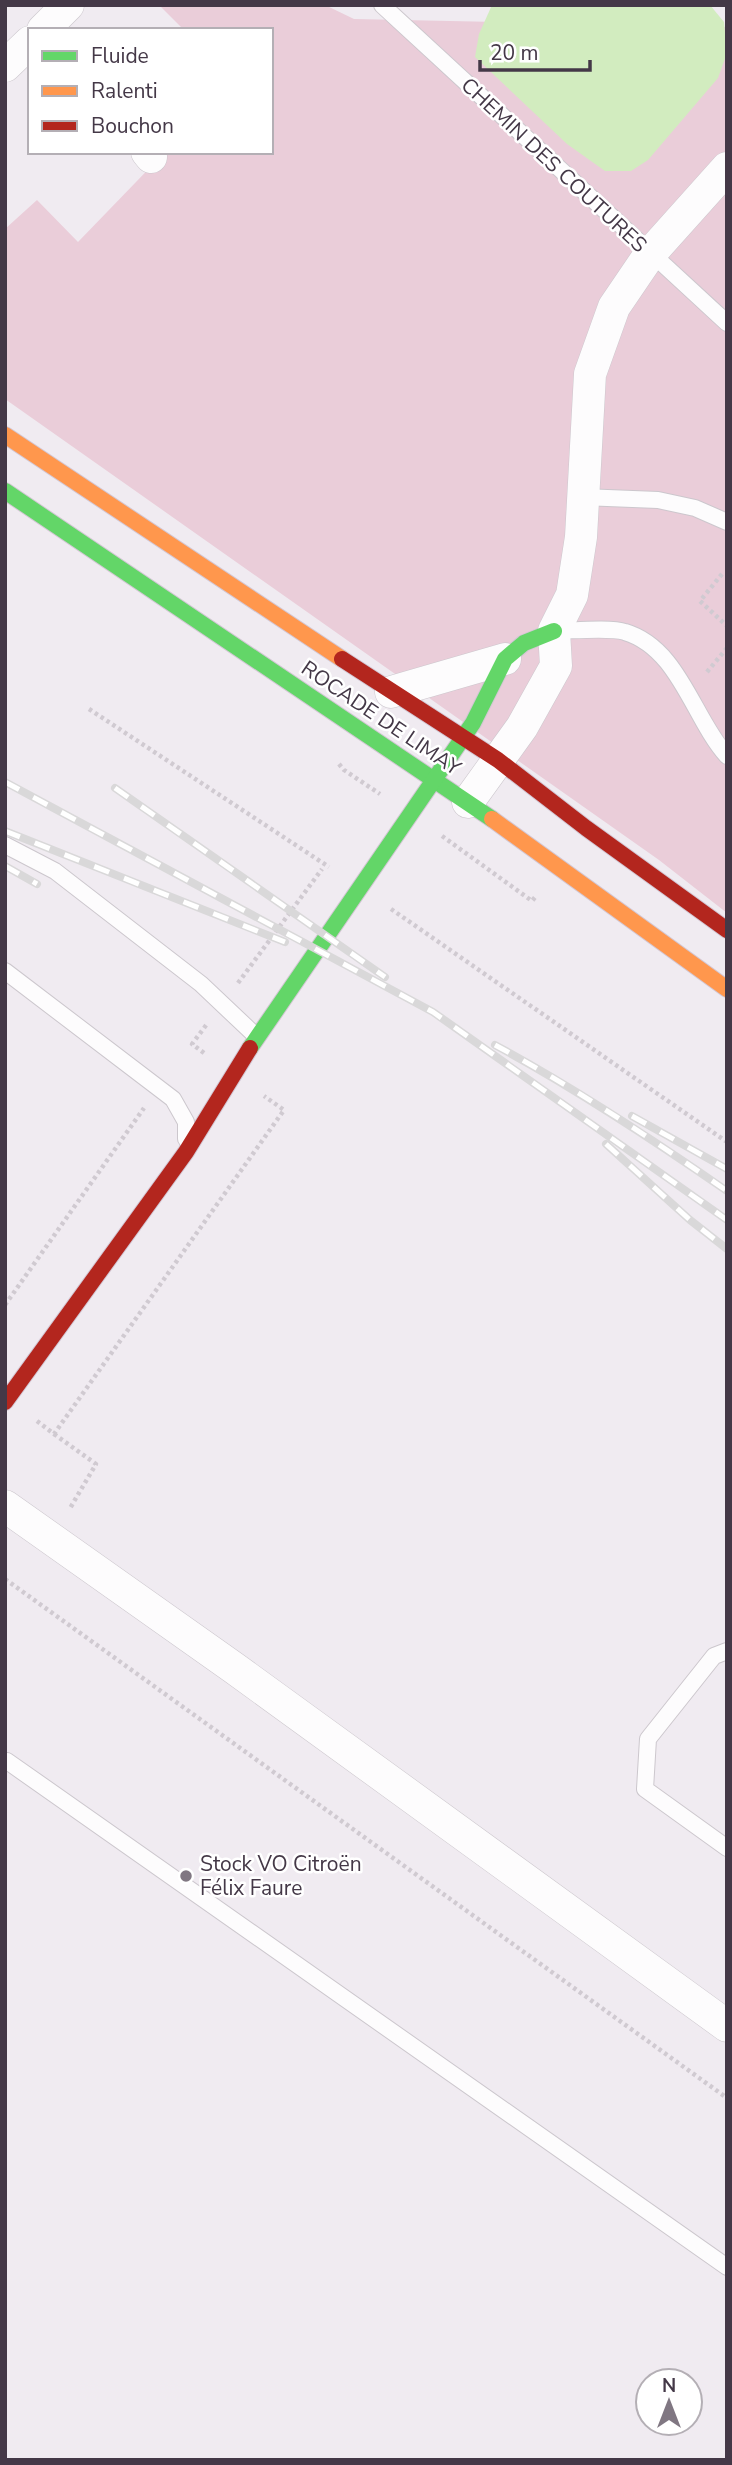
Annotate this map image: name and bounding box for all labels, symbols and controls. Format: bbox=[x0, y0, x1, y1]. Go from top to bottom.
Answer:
legend bbox=[28, 28, 273, 154]
scale bar bbox=[480, 28, 590, 72]
text: 20 m bbox=[490, 39, 539, 67]
text: Fluide bbox=[91, 42, 149, 70]
street label: CHEMIN DES COUTURES bbox=[455, 71, 653, 259]
text: Ralenti bbox=[91, 77, 158, 105]
text: Bouchon bbox=[91, 112, 174, 140]
street label: ROCADE DE LIMAY bbox=[296, 654, 467, 782]
place label: Stock VO Citroën Félix Faure bbox=[200, 1850, 362, 1902]
marker: Stock VO Citroën Félix Faure bbox=[178, 1868, 194, 1884]
north arrow bbox=[634, 2367, 704, 2437]
text: N bbox=[662, 2373, 676, 2399]

